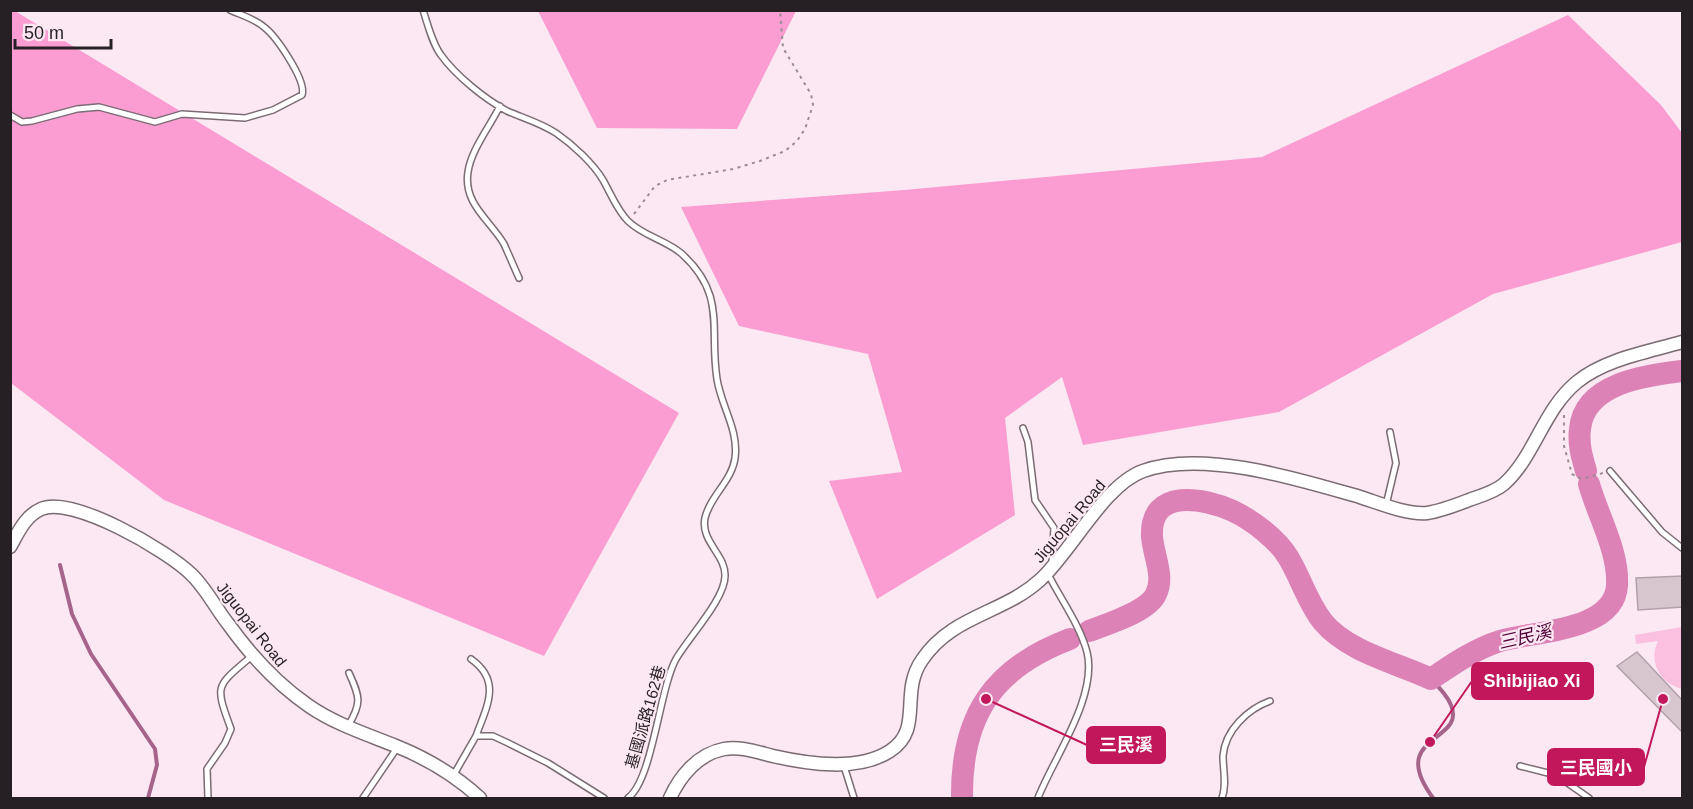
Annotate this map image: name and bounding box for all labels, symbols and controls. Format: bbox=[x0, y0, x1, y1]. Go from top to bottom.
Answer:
scale bar bbox=[15, 12, 111, 50]
text: 50 m bbox=[24, 23, 64, 43]
street label: Jiguopai Road bbox=[1030, 477, 1109, 566]
street label: Jiguopai Road bbox=[213, 579, 290, 670]
water label: 三民溪 bbox=[1496, 621, 1556, 653]
callout: Shibijiao Xi bbox=[1472, 663, 1593, 699]
street label: 基國派路162巷 bbox=[623, 664, 668, 771]
text: Shibijiao Xi bbox=[1483, 671, 1581, 691]
callout: 三民溪 bbox=[1087, 727, 1165, 763]
text: 三民溪 bbox=[1099, 735, 1153, 755]
callout: 三民國小 bbox=[1548, 749, 1644, 785]
text: 三民國小 bbox=[1560, 758, 1632, 778]

